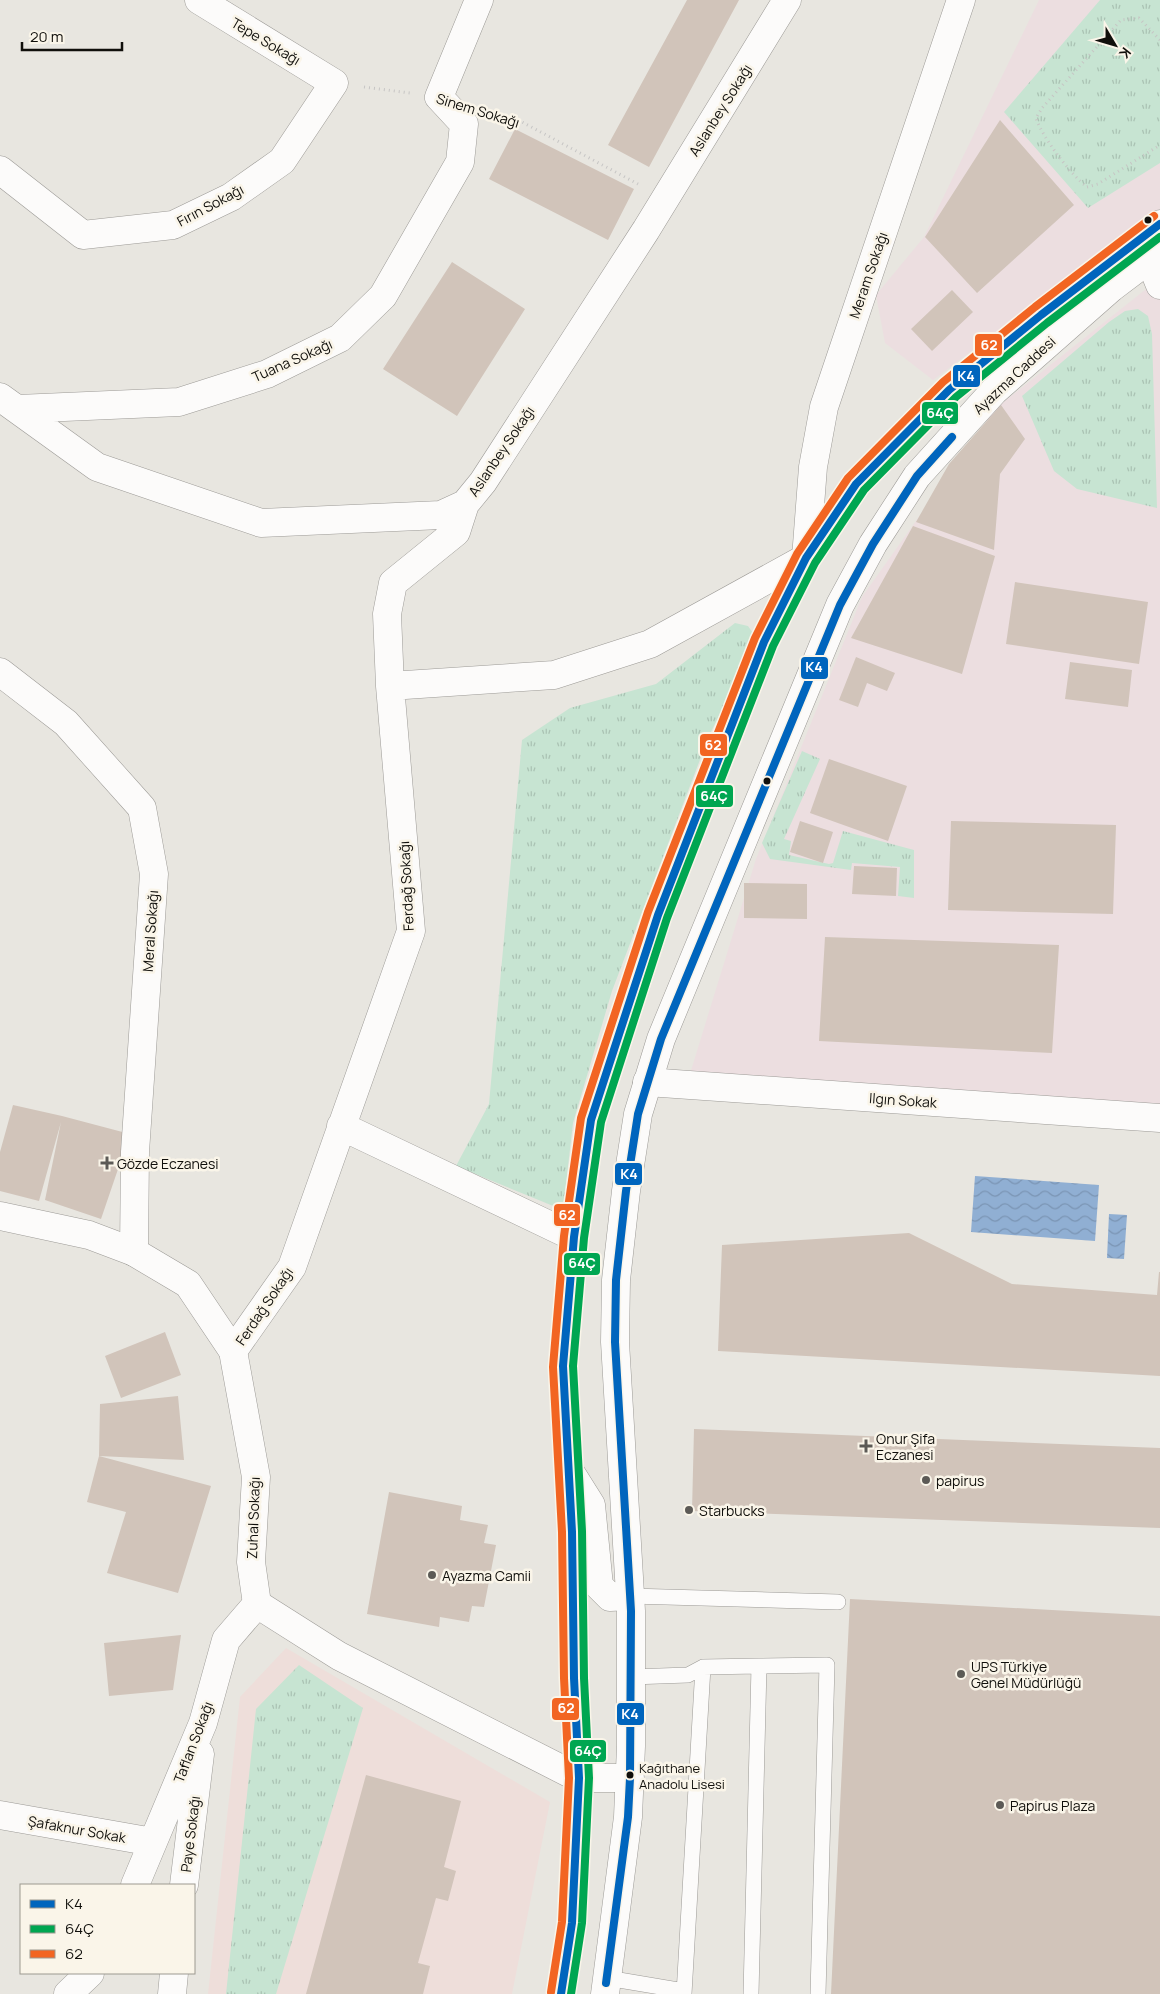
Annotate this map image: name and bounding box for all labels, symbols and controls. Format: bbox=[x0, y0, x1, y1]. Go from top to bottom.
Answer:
street label: Tepe Sokağı bbox=[228, 13, 304, 69]
scale bar bbox=[22, 20, 122, 52]
north arrow bbox=[1090, 20, 1140, 70]
text: 20 m bbox=[30, 26, 63, 47]
text: K bbox=[1115, 44, 1136, 63]
street label: Aslanbey Sokağı bbox=[684, 60, 756, 160]
street label: Sinem Sokağı bbox=[434, 88, 522, 132]
street label: Fırın Sokağı bbox=[173, 179, 247, 231]
unlabelled marker bbox=[1143, 215, 1153, 225]
street label: Meram Sokağı bbox=[844, 229, 892, 321]
street label: Ayazma Caddesi bbox=[969, 332, 1059, 418]
line badge: 62 bbox=[974, 333, 1003, 357]
street label: Tuana Sokağı bbox=[249, 334, 335, 386]
text: 62 bbox=[980, 335, 998, 354]
line badge: K4 bbox=[952, 364, 981, 388]
text: K4 bbox=[957, 366, 975, 385]
line badge: 64Ç bbox=[921, 401, 959, 425]
street label: Aslanbey Sokağı bbox=[464, 402, 538, 500]
text: 64Ç bbox=[926, 403, 954, 422]
line badge: K4 bbox=[800, 656, 829, 680]
text: K4 bbox=[805, 657, 823, 676]
line badge: 62 bbox=[699, 733, 728, 757]
text: 62 bbox=[704, 735, 722, 754]
unlabelled marker bbox=[762, 776, 772, 786]
line badge: 64Ç bbox=[695, 784, 734, 808]
text: 64Ç bbox=[700, 786, 728, 805]
street label: Ferdağ Sokağı bbox=[394, 840, 418, 932]
street label: Meral Sokağı bbox=[138, 890, 162, 972]
street label: Ilgın Sokak bbox=[869, 1088, 939, 1112]
place label: Gözde Eczanesi bbox=[117, 1154, 219, 1173]
marker: Gözde Eczanesi bbox=[101, 1157, 113, 1169]
line badge: K4 bbox=[614, 1162, 643, 1186]
text: K4 bbox=[620, 1164, 638, 1183]
line badge: 62 bbox=[553, 1203, 581, 1227]
text: 62 bbox=[558, 1205, 576, 1224]
line badge: 64Ç bbox=[563, 1252, 601, 1276]
text: 64Ç bbox=[568, 1253, 596, 1272]
street label: Ferdağ Sokağı bbox=[231, 1263, 297, 1349]
place label: Onur Şifa Eczanesi bbox=[876, 1429, 935, 1464]
marker: Onur Şifa Eczanesi bbox=[860, 1440, 872, 1452]
place label: papirus bbox=[936, 1471, 984, 1490]
marker: papirus bbox=[920, 1474, 932, 1486]
street label: Zuhal Sokağı bbox=[242, 1477, 264, 1559]
place label: Starbucks bbox=[699, 1501, 765, 1520]
marker: Starbucks bbox=[683, 1504, 695, 1516]
place label: Ayazma Camii bbox=[442, 1566, 531, 1585]
marker: Ayazma Camii bbox=[426, 1569, 438, 1581]
place label: UPS Türkiye Genel Müdürlüğü bbox=[971, 1657, 1081, 1692]
marker: UPS Türkiye Genel Müdürlüğü bbox=[955, 1668, 967, 1680]
line badge: 62 bbox=[551, 1697, 580, 1721]
street label: Taflan Sokağı bbox=[169, 1698, 217, 1786]
text: 62 bbox=[557, 1698, 575, 1717]
line badge: K4 bbox=[616, 1702, 645, 1726]
text: K4 bbox=[621, 1704, 639, 1723]
line badge: 64Ç bbox=[569, 1739, 607, 1763]
text: 64Ç bbox=[574, 1741, 602, 1760]
place label: Kağıthane Anadolu Lisesi bbox=[639, 1759, 725, 1793]
marker: Kağıthane Anadolu Lisesi bbox=[625, 1770, 635, 1780]
street label: Paye Sokağı bbox=[176, 1795, 204, 1873]
place label: Papirus Plaza bbox=[1010, 1796, 1095, 1815]
marker: Papirus Plaza bbox=[994, 1799, 1006, 1811]
street label: Şafaknur Sokak bbox=[27, 1811, 128, 1847]
legend bbox=[20, 1884, 195, 1974]
text: K4 bbox=[65, 1893, 83, 1914]
text: 64Ç bbox=[65, 1918, 94, 1939]
text: 62 bbox=[65, 1943, 83, 1964]

